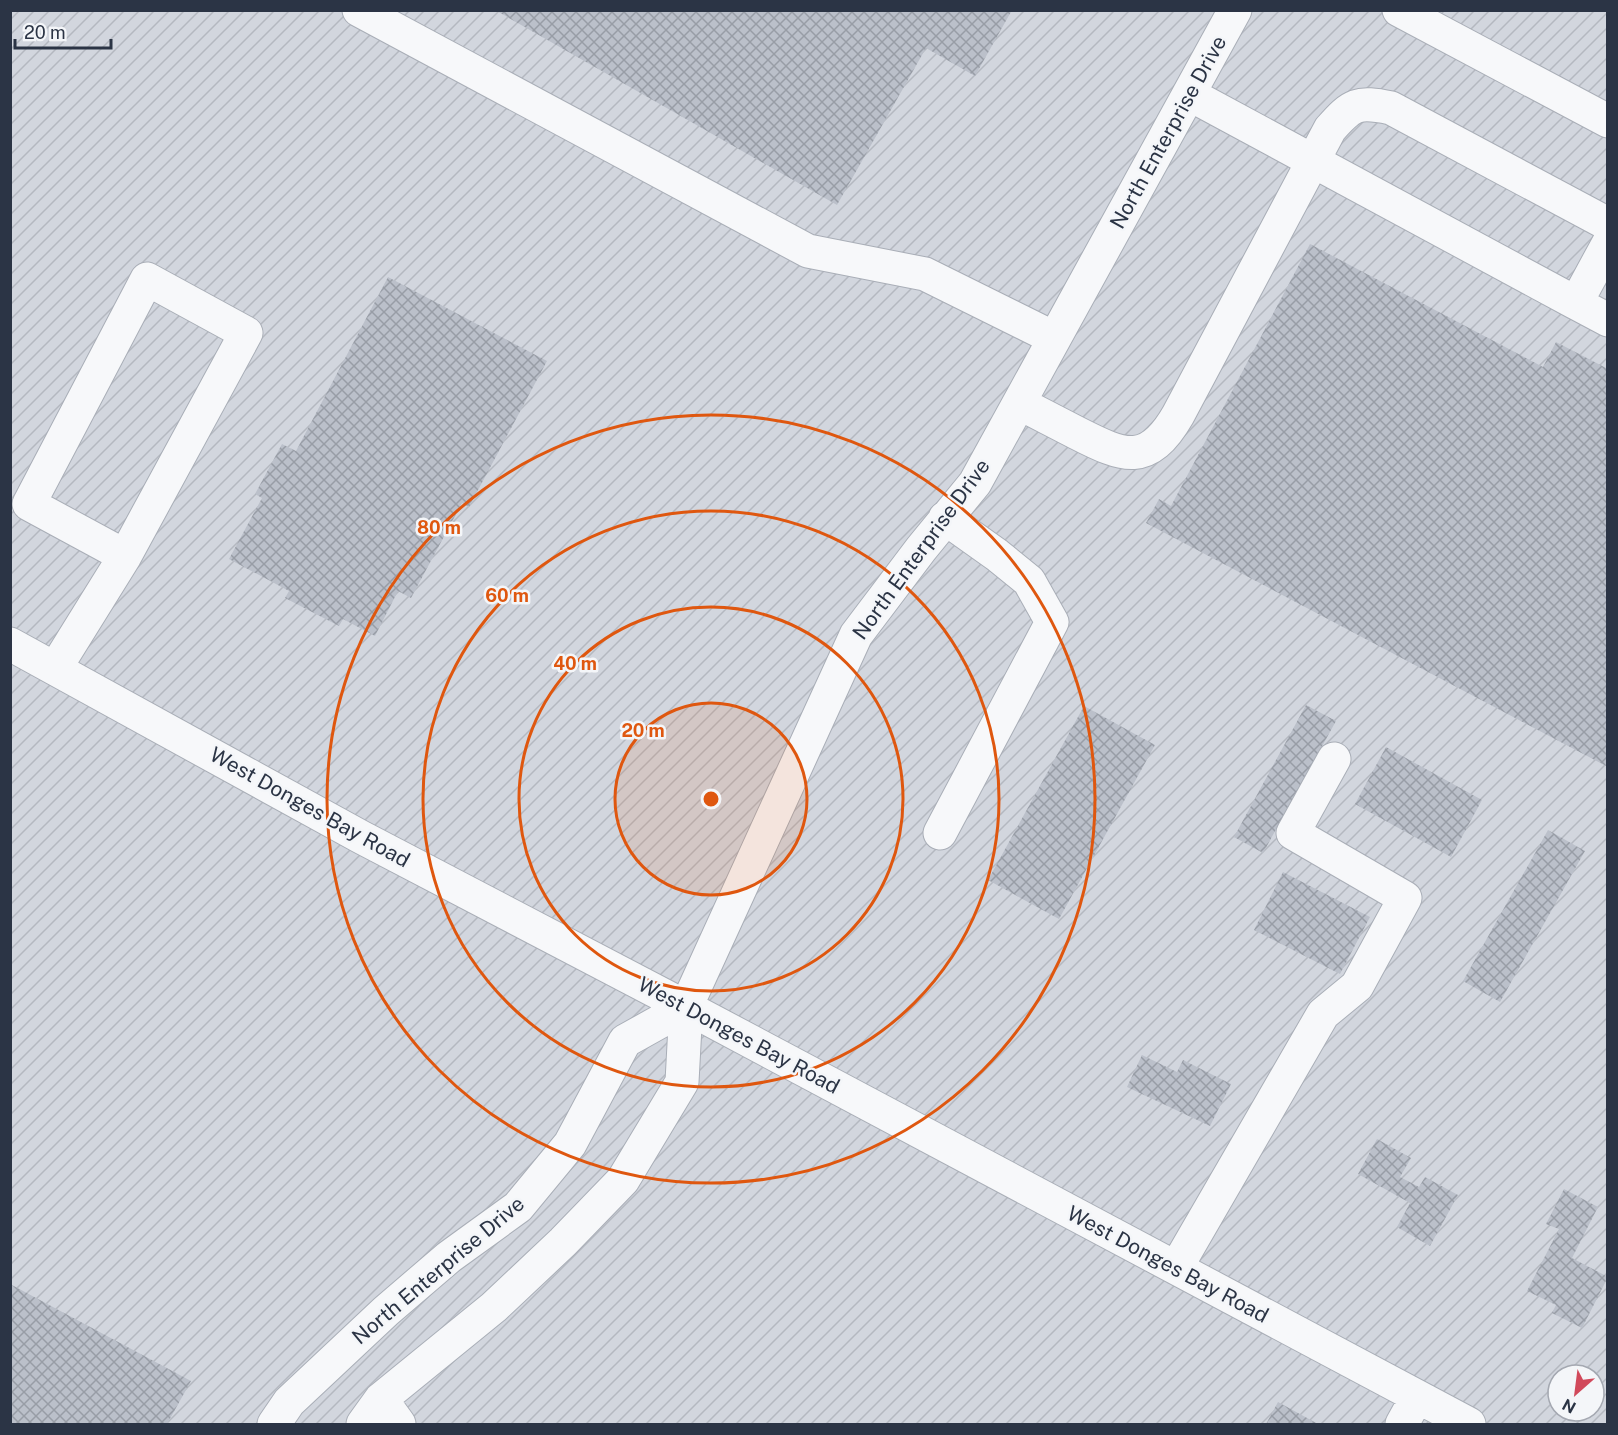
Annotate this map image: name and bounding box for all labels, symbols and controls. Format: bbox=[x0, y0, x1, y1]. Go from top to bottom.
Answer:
scale bar bbox=[15, 12, 111, 50]
text: 20 m bbox=[24, 22, 66, 43]
street label: North Enterprise Drive bbox=[1104, 31, 1232, 233]
street label: North Enterprise Drive bbox=[847, 454, 995, 644]
text: 80 m bbox=[417, 517, 461, 538]
text: 60 m bbox=[485, 585, 529, 606]
text: 40 m bbox=[553, 653, 597, 674]
text: 20 m bbox=[621, 720, 665, 741]
street label: West Donges Bay Road bbox=[206, 742, 414, 872]
centre of rings bbox=[701, 789, 721, 809]
street label: West Donges Bay Road bbox=[634, 971, 844, 1099]
street label: North Enterprise Drive bbox=[347, 1191, 529, 1349]
street label: West Donges Bay Road bbox=[1063, 1200, 1273, 1328]
north arrow bbox=[1546, 1363, 1606, 1423]
text: N bbox=[1559, 1394, 1579, 1417]

